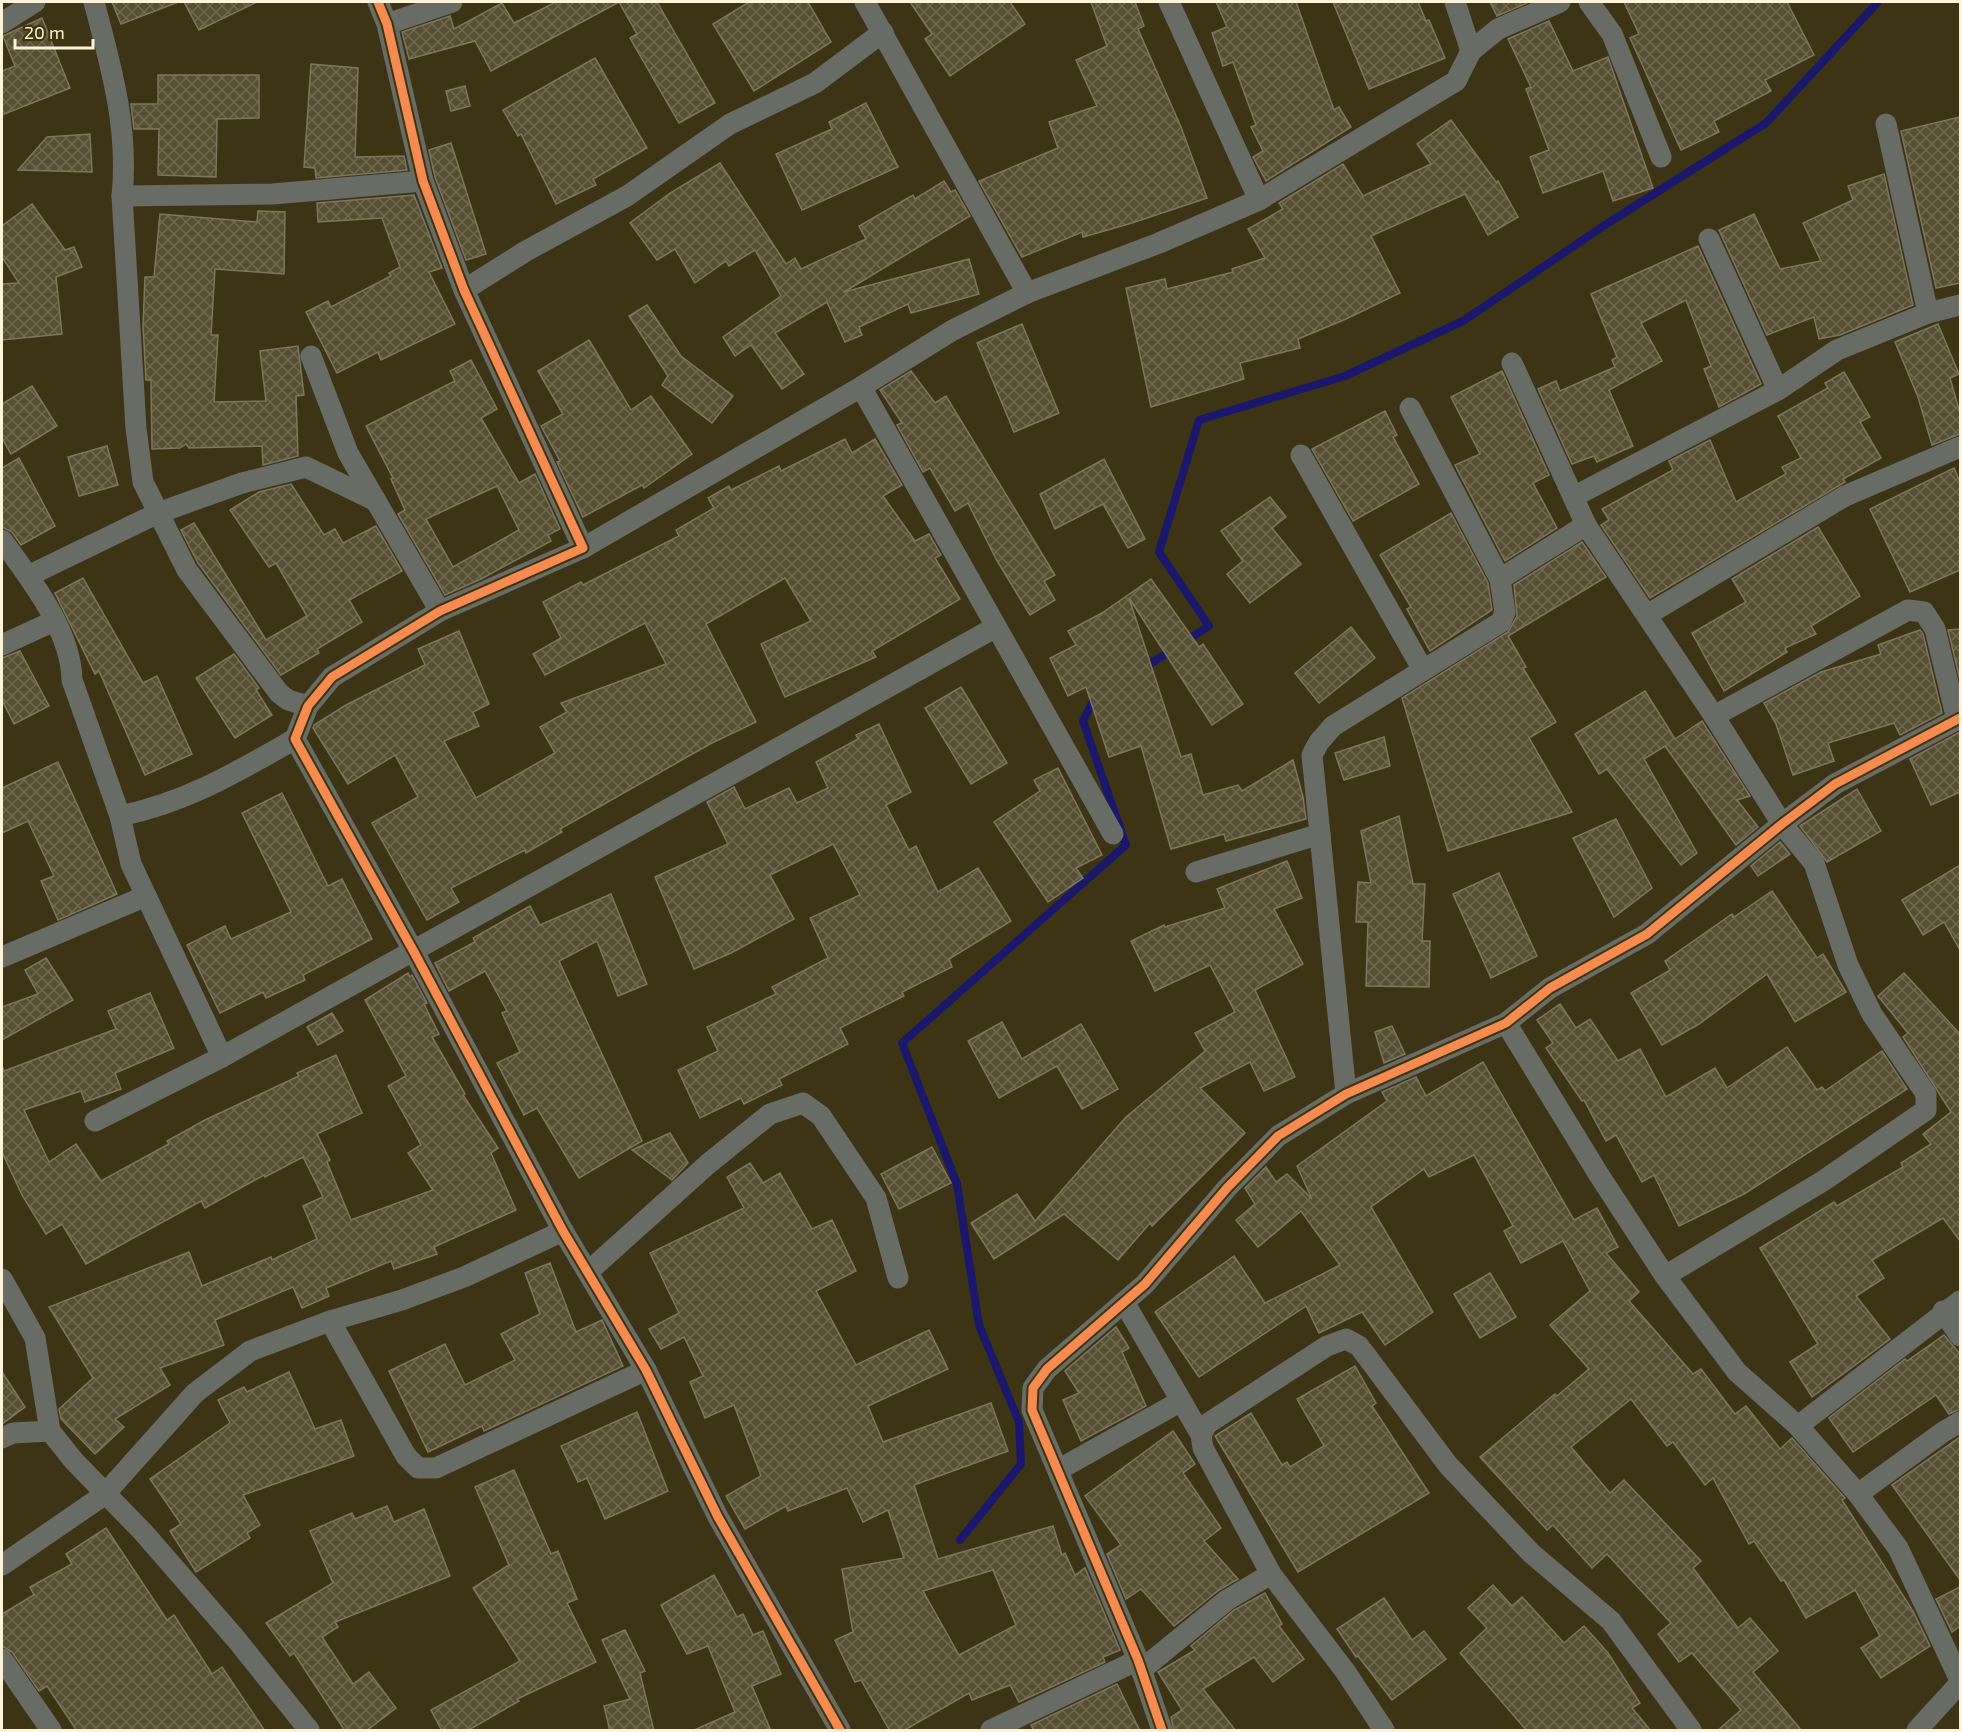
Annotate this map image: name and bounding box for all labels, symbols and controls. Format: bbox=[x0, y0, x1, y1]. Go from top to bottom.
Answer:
scale bar bbox=[15, 12, 93, 50]
text: 20 m bbox=[24, 21, 65, 43]

